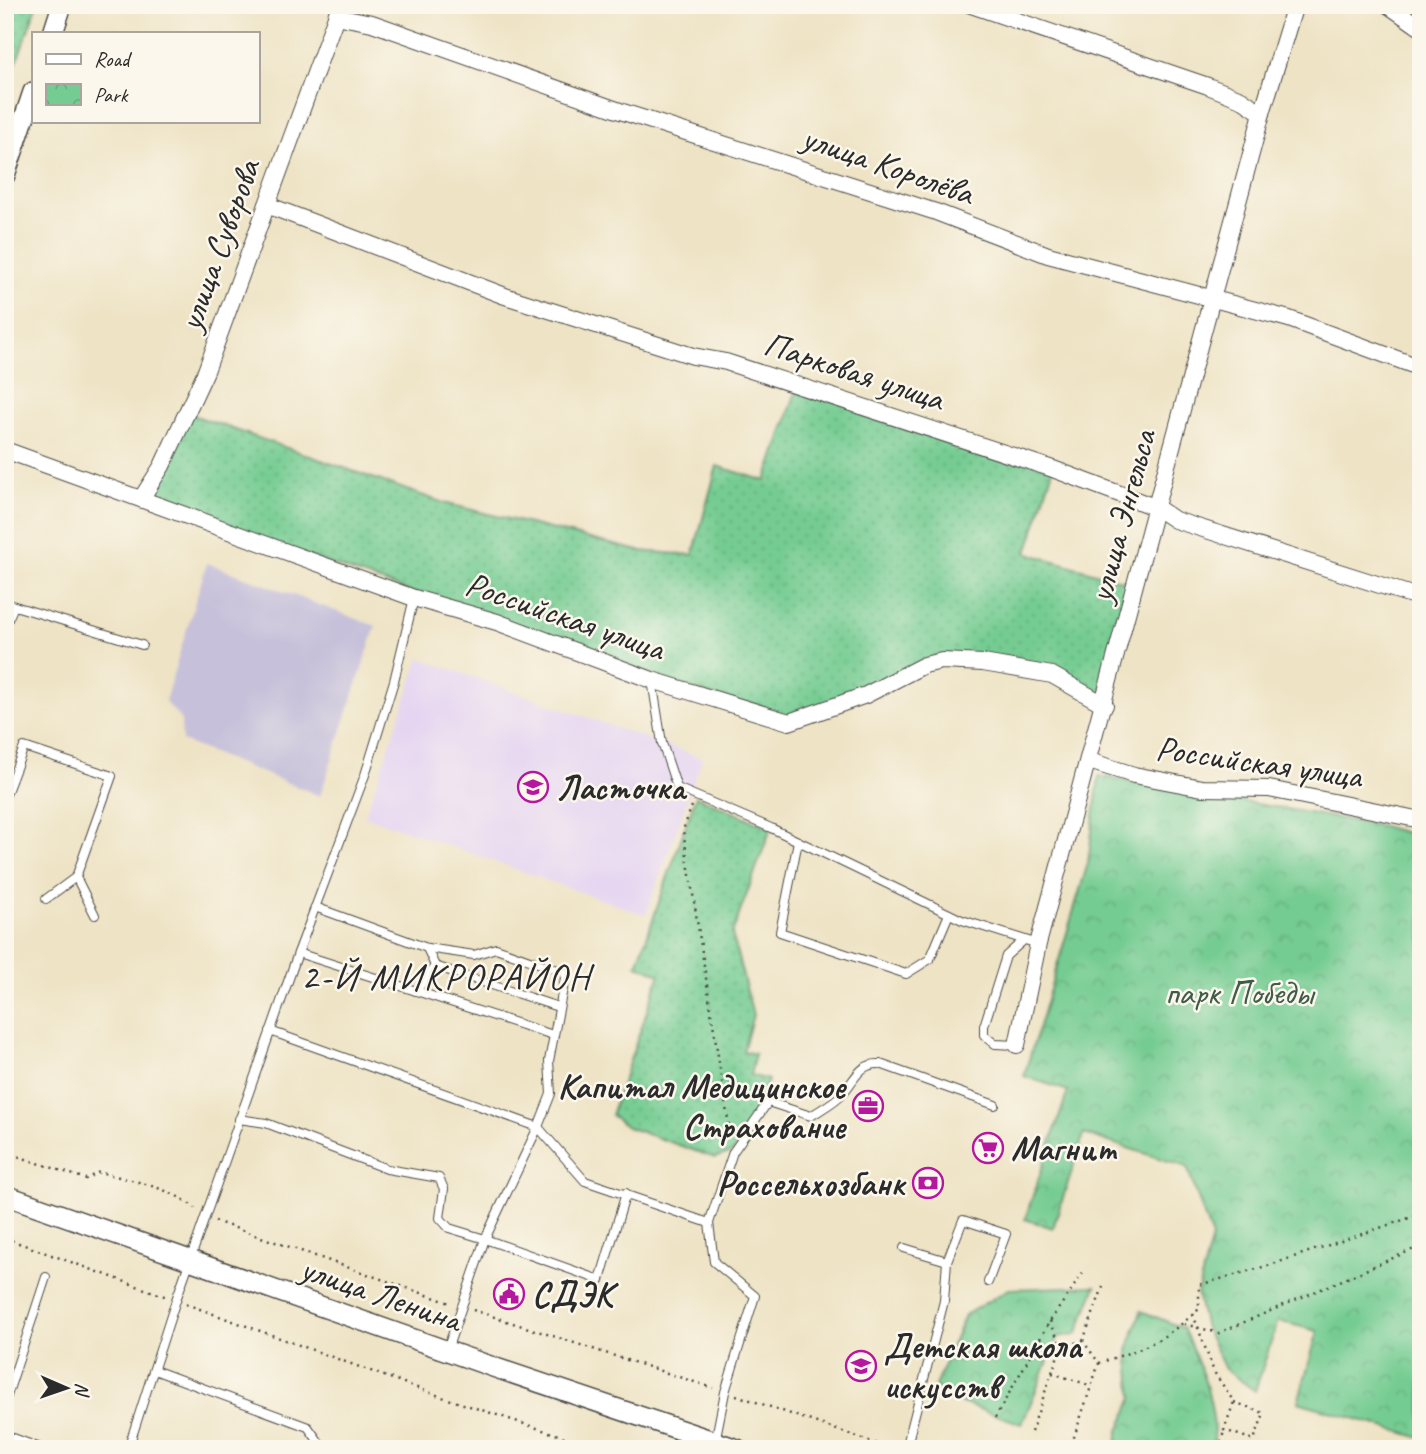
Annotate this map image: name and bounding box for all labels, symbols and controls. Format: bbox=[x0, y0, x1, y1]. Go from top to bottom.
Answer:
legend bbox=[32, 32, 259, 122]
text: Road bbox=[94, 46, 133, 72]
text: Park bbox=[94, 82, 129, 108]
street label: улица Королёва bbox=[795, 114, 982, 216]
street label: улица Суворова bbox=[167, 151, 272, 338]
street label: Парковая улица bbox=[758, 321, 952, 422]
street label: улица Энгельса bbox=[1077, 423, 1167, 609]
street label: Российская улица bbox=[460, 561, 672, 672]
street label: Российская улица bbox=[1153, 725, 1367, 799]
place label: Ласточка bbox=[556, 765, 687, 810]
school or university icon: Ласточка bbox=[516, 770, 550, 804]
district label: 2-Й МИКРОРАЙОН bbox=[301, 953, 595, 1000]
park label: парк Победы bbox=[1165, 970, 1316, 1015]
place label: Капитал Медицинское Страхование bbox=[558, 1064, 847, 1149]
office icon: Капитал Медицинское Страхование bbox=[851, 1089, 885, 1123]
place label: Магнит bbox=[1011, 1126, 1117, 1171]
supermarket icon: Магнит bbox=[971, 1131, 1005, 1165]
place label: Россельхозбанк bbox=[717, 1161, 907, 1206]
bank icon: Россельхозбанк bbox=[911, 1166, 945, 1200]
street label: улица Ленина bbox=[293, 1245, 469, 1343]
place label: СДЭК bbox=[532, 1272, 620, 1317]
public building icon: СДЭК bbox=[492, 1277, 526, 1311]
place label: Детская школа искусств bbox=[884, 1324, 1084, 1409]
school or university icon: Детская школа искусств bbox=[844, 1349, 878, 1383]
north arrow bbox=[32, 1352, 102, 1422]
text: N bbox=[70, 1382, 94, 1398]

